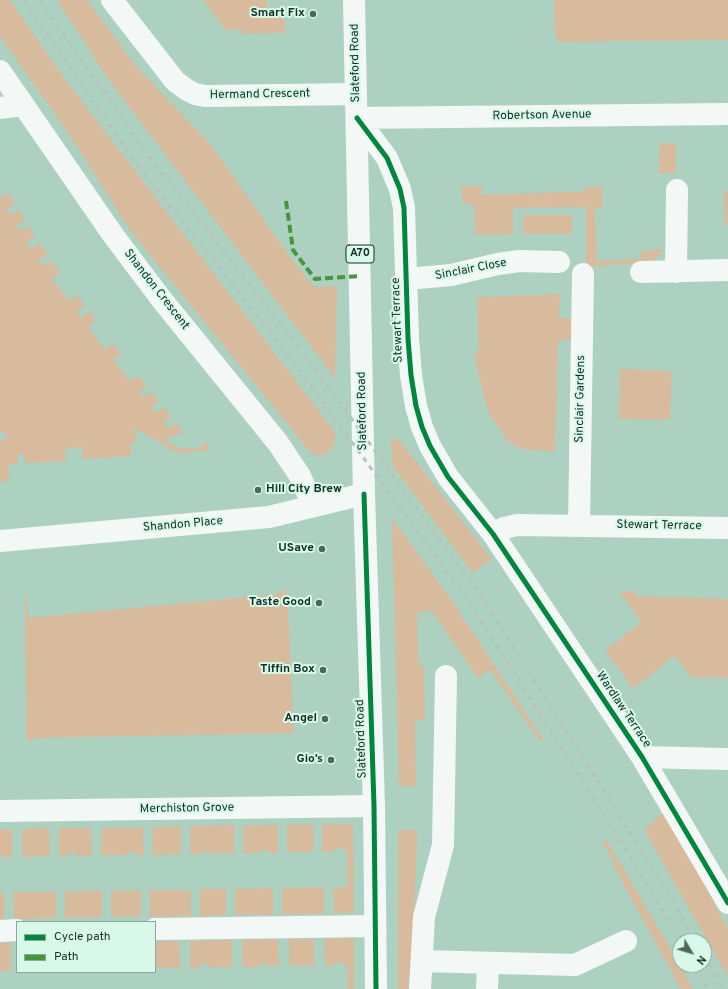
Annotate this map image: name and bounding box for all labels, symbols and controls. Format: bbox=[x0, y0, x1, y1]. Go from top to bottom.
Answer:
place label: Smart Fix bbox=[250, 7, 305, 21]
marker: Smart Fix bbox=[308, 9, 318, 19]
street label: Slateford Road bbox=[348, 23, 364, 103]
street label: Hermand Crescent bbox=[210, 87, 310, 103]
street label: Robertson Avenue bbox=[492, 108, 592, 124]
road number: A70 bbox=[346, 245, 374, 263]
street label: Shandon Crescent bbox=[120, 247, 192, 333]
street label: Sinclair Close bbox=[434, 256, 508, 284]
street label: Stewart Terrace bbox=[389, 277, 407, 363]
street label: Sinclair Gardens bbox=[573, 355, 589, 443]
street label: Slateford Road bbox=[355, 371, 371, 451]
place label: Hill City Brew bbox=[266, 483, 342, 497]
marker: Hill City Brew bbox=[253, 485, 263, 495]
street label: Shandon Place bbox=[142, 514, 224, 536]
street label: Stewart Terrace bbox=[616, 518, 702, 534]
place label: USave bbox=[278, 542, 314, 556]
marker: USave bbox=[317, 544, 327, 554]
place label: Taste Good bbox=[249, 596, 311, 610]
marker: Taste Good bbox=[314, 598, 324, 608]
place label: Tiffin Box bbox=[260, 663, 315, 677]
marker: Tiffin Box bbox=[318, 665, 328, 675]
street label: Wardlaw Terrace bbox=[592, 669, 654, 751]
street label: Slateford Road bbox=[353, 699, 371, 779]
place label: Angel bbox=[284, 712, 317, 726]
marker: Angel bbox=[320, 714, 330, 724]
place label: Gio’s bbox=[297, 753, 323, 767]
marker: Gio’s bbox=[326, 755, 336, 765]
street label: Merchiston Grove bbox=[140, 801, 234, 817]
legend bbox=[16, 921, 156, 973]
text: Cycle path bbox=[54, 929, 111, 945]
north arrow bbox=[672, 933, 712, 973]
text: Path bbox=[54, 949, 79, 965]
text: N bbox=[693, 952, 709, 967]

